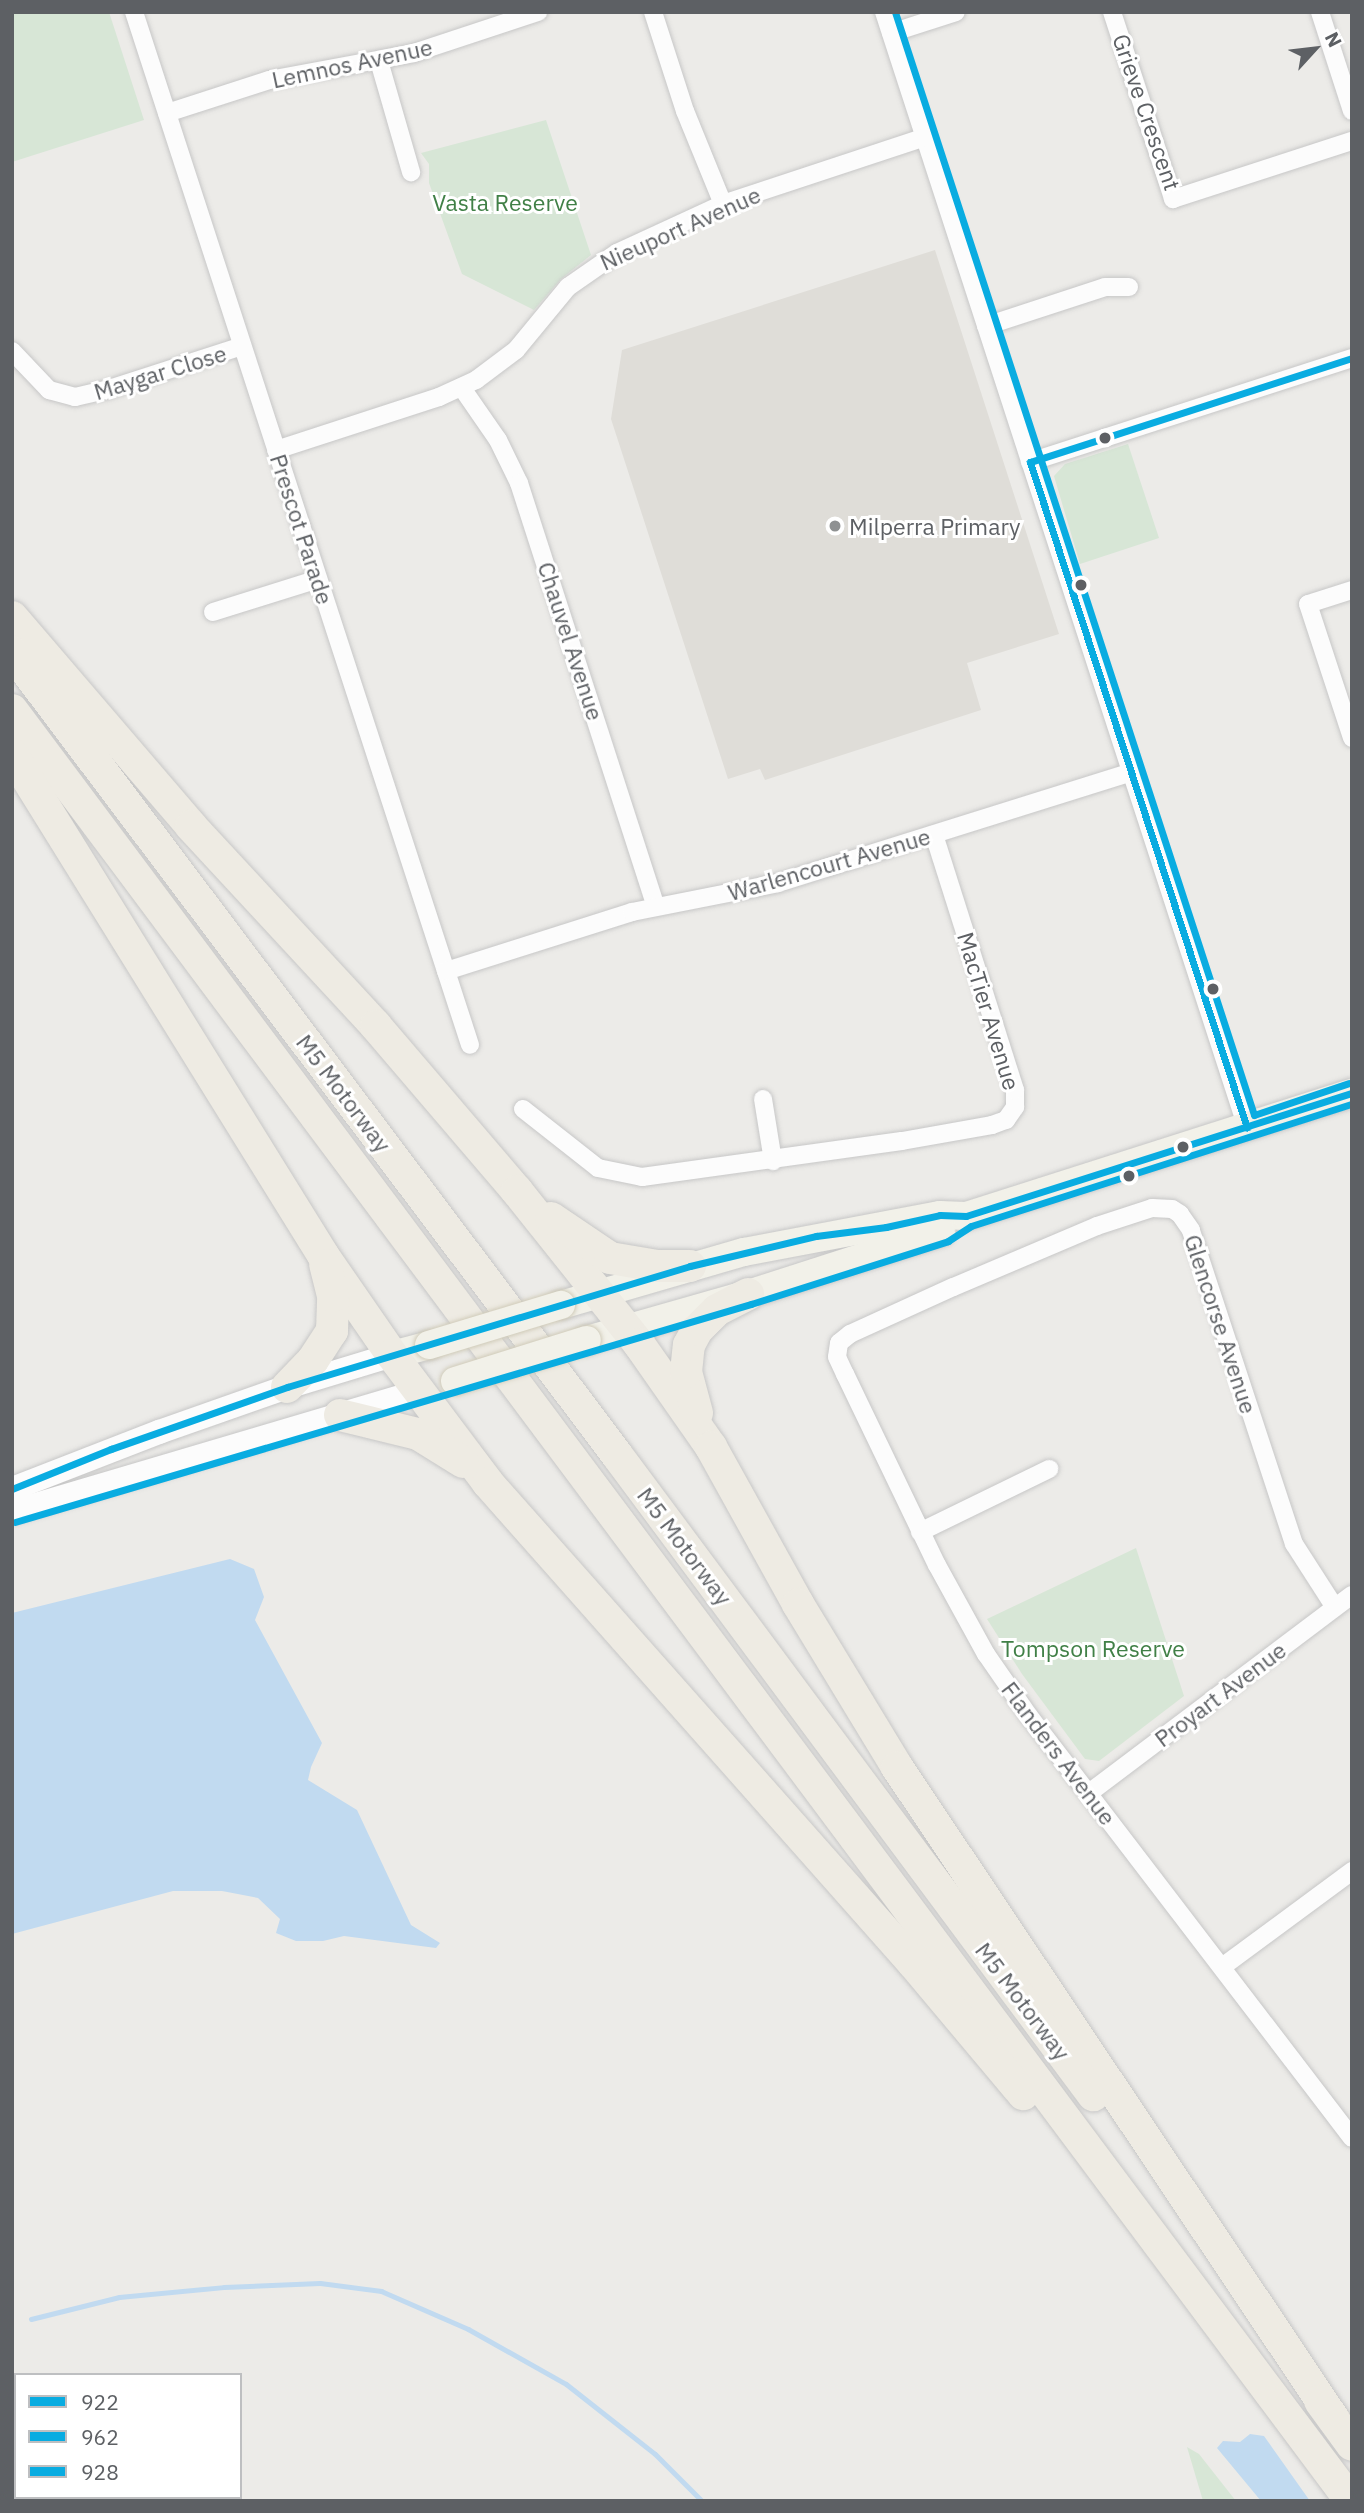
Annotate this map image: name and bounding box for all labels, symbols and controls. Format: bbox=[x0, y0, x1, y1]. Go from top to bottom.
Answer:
north arrow bbox=[1280, 14, 1350, 84]
text: N bbox=[1320, 28, 1348, 51]
street label: Grieve Crescent bbox=[1107, 30, 1187, 194]
street label: Lemnos Avenue bbox=[269, 33, 435, 93]
street label: Nieuport Avenue bbox=[595, 180, 765, 276]
park label: Vasta Reserve bbox=[432, 188, 578, 216]
street label: Maygar Close bbox=[90, 339, 230, 405]
unlabelled marker bbox=[1098, 431, 1112, 445]
street label: Prescot Parade bbox=[265, 450, 339, 608]
place label: Milperra Primary bbox=[849, 512, 1021, 540]
marker: Milperra Primary bbox=[827, 518, 843, 534]
street label: Chauvel Avenue bbox=[532, 558, 610, 724]
unlabelled marker bbox=[1074, 578, 1088, 592]
street label: Warlencourt Avenue bbox=[725, 822, 933, 906]
street label: MacTier Avenue bbox=[952, 929, 1026, 1093]
unlabelled marker bbox=[1206, 982, 1220, 996]
street label: M5 Motorway bbox=[291, 1029, 397, 1157]
unlabelled marker bbox=[1176, 1140, 1190, 1154]
unlabelled marker bbox=[1122, 1169, 1136, 1183]
street label: Glencorse Avenue bbox=[1179, 1231, 1263, 1417]
street label: M5 Motorway bbox=[632, 1482, 738, 1610]
park label: Tompson Reserve bbox=[1001, 1634, 1185, 1662]
street label: Proyart Avenue bbox=[1149, 1636, 1291, 1752]
street label: Flanders Avenue bbox=[996, 1676, 1122, 1830]
street label: M5 Motorway bbox=[970, 1937, 1076, 2065]
legend bbox=[14, 2373, 242, 2499]
text: 922 bbox=[81, 2388, 119, 2416]
text: 962 bbox=[81, 2423, 119, 2451]
text: 928 bbox=[81, 2458, 119, 2486]

